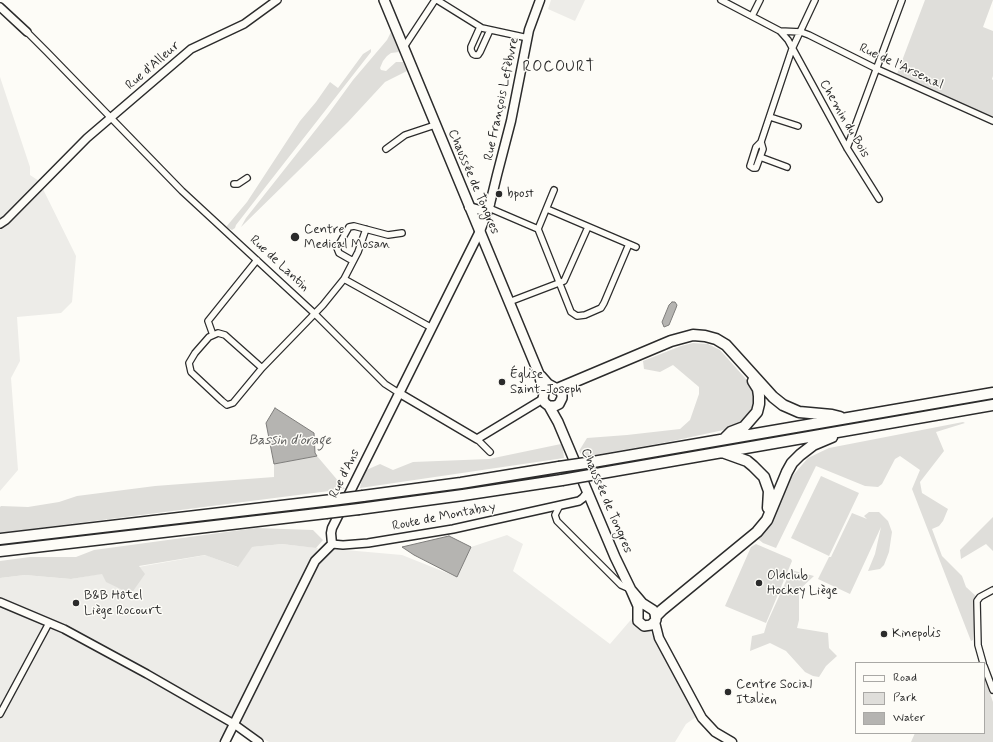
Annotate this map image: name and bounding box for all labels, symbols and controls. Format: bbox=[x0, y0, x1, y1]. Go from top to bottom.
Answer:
street label: Rue François Lefèbvre bbox=[481, 36, 523, 162]
street label: Rue d'Alleur bbox=[123, 38, 183, 94]
street label: Rue de l'Arsenal bbox=[856, 41, 946, 93]
district label: ROCOURT bbox=[523, 59, 595, 77]
street label: Chemin du Bois bbox=[815, 77, 873, 161]
street label: Chaussée de Tongres bbox=[444, 127, 502, 237]
place label: bpost bbox=[507, 186, 534, 202]
marker: bpost bbox=[494, 189, 504, 199]
place label: Centre Medical Mosan bbox=[304, 222, 390, 253]
marker: Centre Medical Mosan bbox=[289, 231, 301, 243]
street label: Rue de Lantin bbox=[246, 233, 312, 295]
place label: Église Saint-Joseph bbox=[510, 367, 582, 398]
marker: Église Saint-Joseph bbox=[497, 377, 507, 387]
water label: Bassin d'orage bbox=[249, 433, 331, 449]
street label: Chaussée de Tongres bbox=[577, 446, 635, 556]
street label: Rue d'Ans bbox=[326, 447, 364, 501]
street label: Route de Montabay bbox=[391, 499, 497, 535]
place label: Oldclub Hockey Liège bbox=[767, 568, 838, 599]
marker: Oldclub Hockey Liège bbox=[754, 578, 764, 588]
place label: B&B Hôtel Liège Rocourt bbox=[84, 588, 162, 619]
marker: B&B Hôtel Liège Rocourt bbox=[71, 598, 81, 608]
place label: Kinepolis bbox=[892, 626, 941, 642]
marker: Kinepolis bbox=[879, 629, 889, 639]
legend bbox=[855, 662, 985, 734]
text: Road bbox=[893, 670, 917, 686]
place label: Centre Social Italien bbox=[736, 677, 812, 708]
marker: Centre Social Italien bbox=[723, 687, 733, 697]
text: Park bbox=[893, 690, 917, 706]
text: Water bbox=[893, 710, 925, 726]

